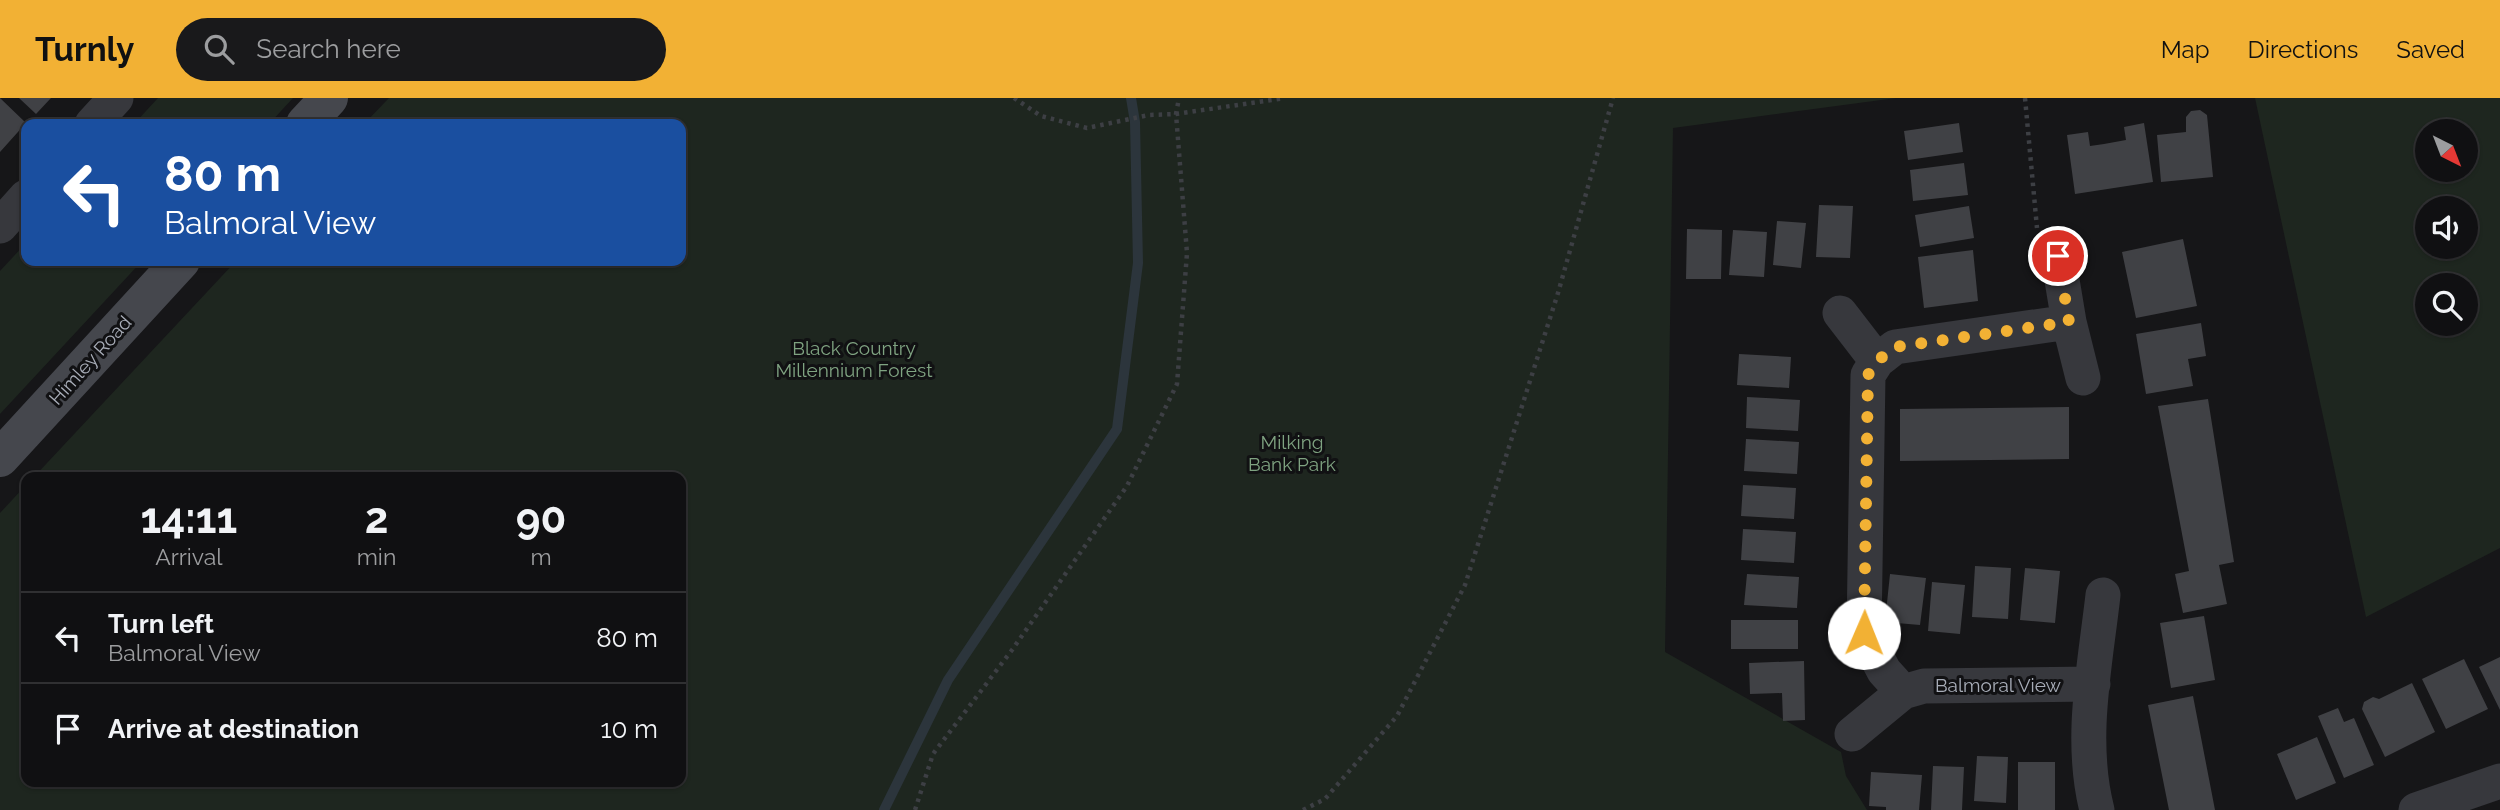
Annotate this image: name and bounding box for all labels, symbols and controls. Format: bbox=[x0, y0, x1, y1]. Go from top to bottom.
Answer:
search box bbox=[176, 18, 666, 81]
text: Turnly bbox=[35, 30, 134, 69]
icon: search bbox=[200, 30, 238, 68]
text: Search here bbox=[256, 34, 401, 64]
text: Map bbox=[2161, 35, 2210, 64]
text: Directions bbox=[2248, 35, 2358, 64]
text: Saved bbox=[2396, 35, 2465, 64]
north arrow bbox=[2415, 119, 2478, 182]
map controls bbox=[2415, 119, 2478, 336]
text: 80 m bbox=[164, 145, 281, 202]
icon: left bbox=[49, 147, 140, 238]
button: sound bbox=[2415, 196, 2478, 259]
text: Balmoral View bbox=[164, 204, 376, 241]
pin bbox=[2028, 226, 2088, 286]
icon: arrive bbox=[2039, 237, 2077, 275]
button: search bbox=[2415, 273, 2478, 336]
street label: Himley Road bbox=[44, 311, 136, 409]
park label: Black Country Millennium Forest bbox=[775, 337, 933, 381]
park label: Milking Bank Park bbox=[1248, 431, 1336, 475]
text: 14:11 bbox=[141, 494, 237, 543]
text: 2 bbox=[365, 494, 388, 543]
text: 90 bbox=[516, 494, 566, 543]
text: Arrival bbox=[155, 543, 223, 570]
text: min bbox=[357, 543, 396, 570]
text: m bbox=[531, 543, 552, 570]
position arrow bbox=[1827, 596, 1901, 670]
text: Turn left bbox=[108, 609, 214, 639]
icon: left bbox=[49, 619, 87, 657]
text: 80 m bbox=[596, 623, 658, 653]
text: Balmoral View bbox=[108, 639, 261, 666]
street label: Balmoral View bbox=[1935, 674, 2062, 696]
icon: arrive bbox=[49, 710, 87, 748]
text: Arrive at destination bbox=[108, 714, 359, 744]
text: 10 m bbox=[600, 714, 658, 744]

